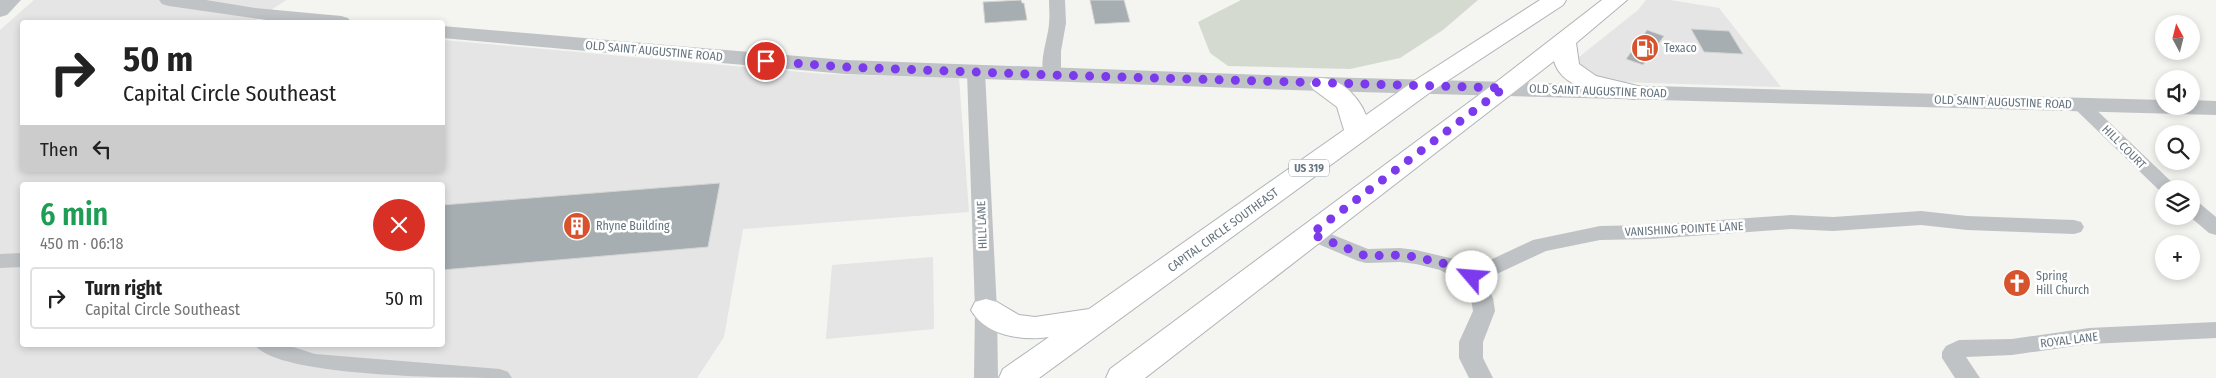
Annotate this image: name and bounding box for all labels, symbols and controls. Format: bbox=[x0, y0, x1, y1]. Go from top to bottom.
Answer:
north arrow bbox=[2155, 15, 2200, 60]
map controls bbox=[2155, 15, 2200, 280]
fuel station icon: Texaco bbox=[1630, 33, 1660, 63]
text: 50 m bbox=[123, 38, 193, 80]
street label: OLD SAINT AUGUSTINE ROAD bbox=[585, 38, 723, 64]
icon: right bbox=[40, 40, 105, 105]
pin bbox=[745, 40, 787, 82]
place label: Texaco bbox=[1664, 41, 1697, 55]
icon: arrive bbox=[752, 47, 780, 75]
button: sound bbox=[2155, 70, 2200, 115]
text: Capital Circle Southeast bbox=[123, 80, 336, 107]
street label: OLD SAINT AUGUSTINE ROAD bbox=[1529, 82, 1667, 100]
street label: OLD SAINT AUGUSTINE ROAD bbox=[1934, 93, 2072, 111]
street label: HILL COURT bbox=[2099, 122, 2149, 172]
button: search bbox=[2155, 125, 2200, 170]
icon: left bbox=[88, 135, 116, 163]
text: Then bbox=[40, 138, 78, 161]
road number: US 319 bbox=[1289, 160, 1329, 177]
button: layers bbox=[2155, 180, 2200, 225]
street label: CAPITAL CIRCLE SOUTHEAST bbox=[1165, 185, 1281, 275]
text: 6 min bbox=[40, 197, 108, 233]
button: close bbox=[373, 199, 425, 251]
street label: HILL LANE bbox=[974, 200, 990, 249]
building icon: Rhyne Building bbox=[562, 211, 592, 241]
place label: Rhyne Building bbox=[596, 219, 670, 233]
street label: VANISHING POINTE LANE bbox=[1624, 219, 1744, 239]
text: 450 m · 06:18 bbox=[40, 234, 124, 253]
button: + bbox=[2155, 235, 2200, 280]
position arrow bbox=[1445, 250, 1497, 302]
church icon: Spring Hill Church bbox=[2002, 268, 2032, 298]
place label: Spring Hill Church bbox=[2036, 269, 2089, 297]
text: Turn right bbox=[85, 277, 162, 300]
icon: right bbox=[42, 284, 70, 312]
text: 50 m bbox=[385, 287, 423, 310]
text: Capital Circle Southeast bbox=[85, 300, 240, 319]
street label: ROYAL LANE bbox=[2039, 329, 2099, 350]

